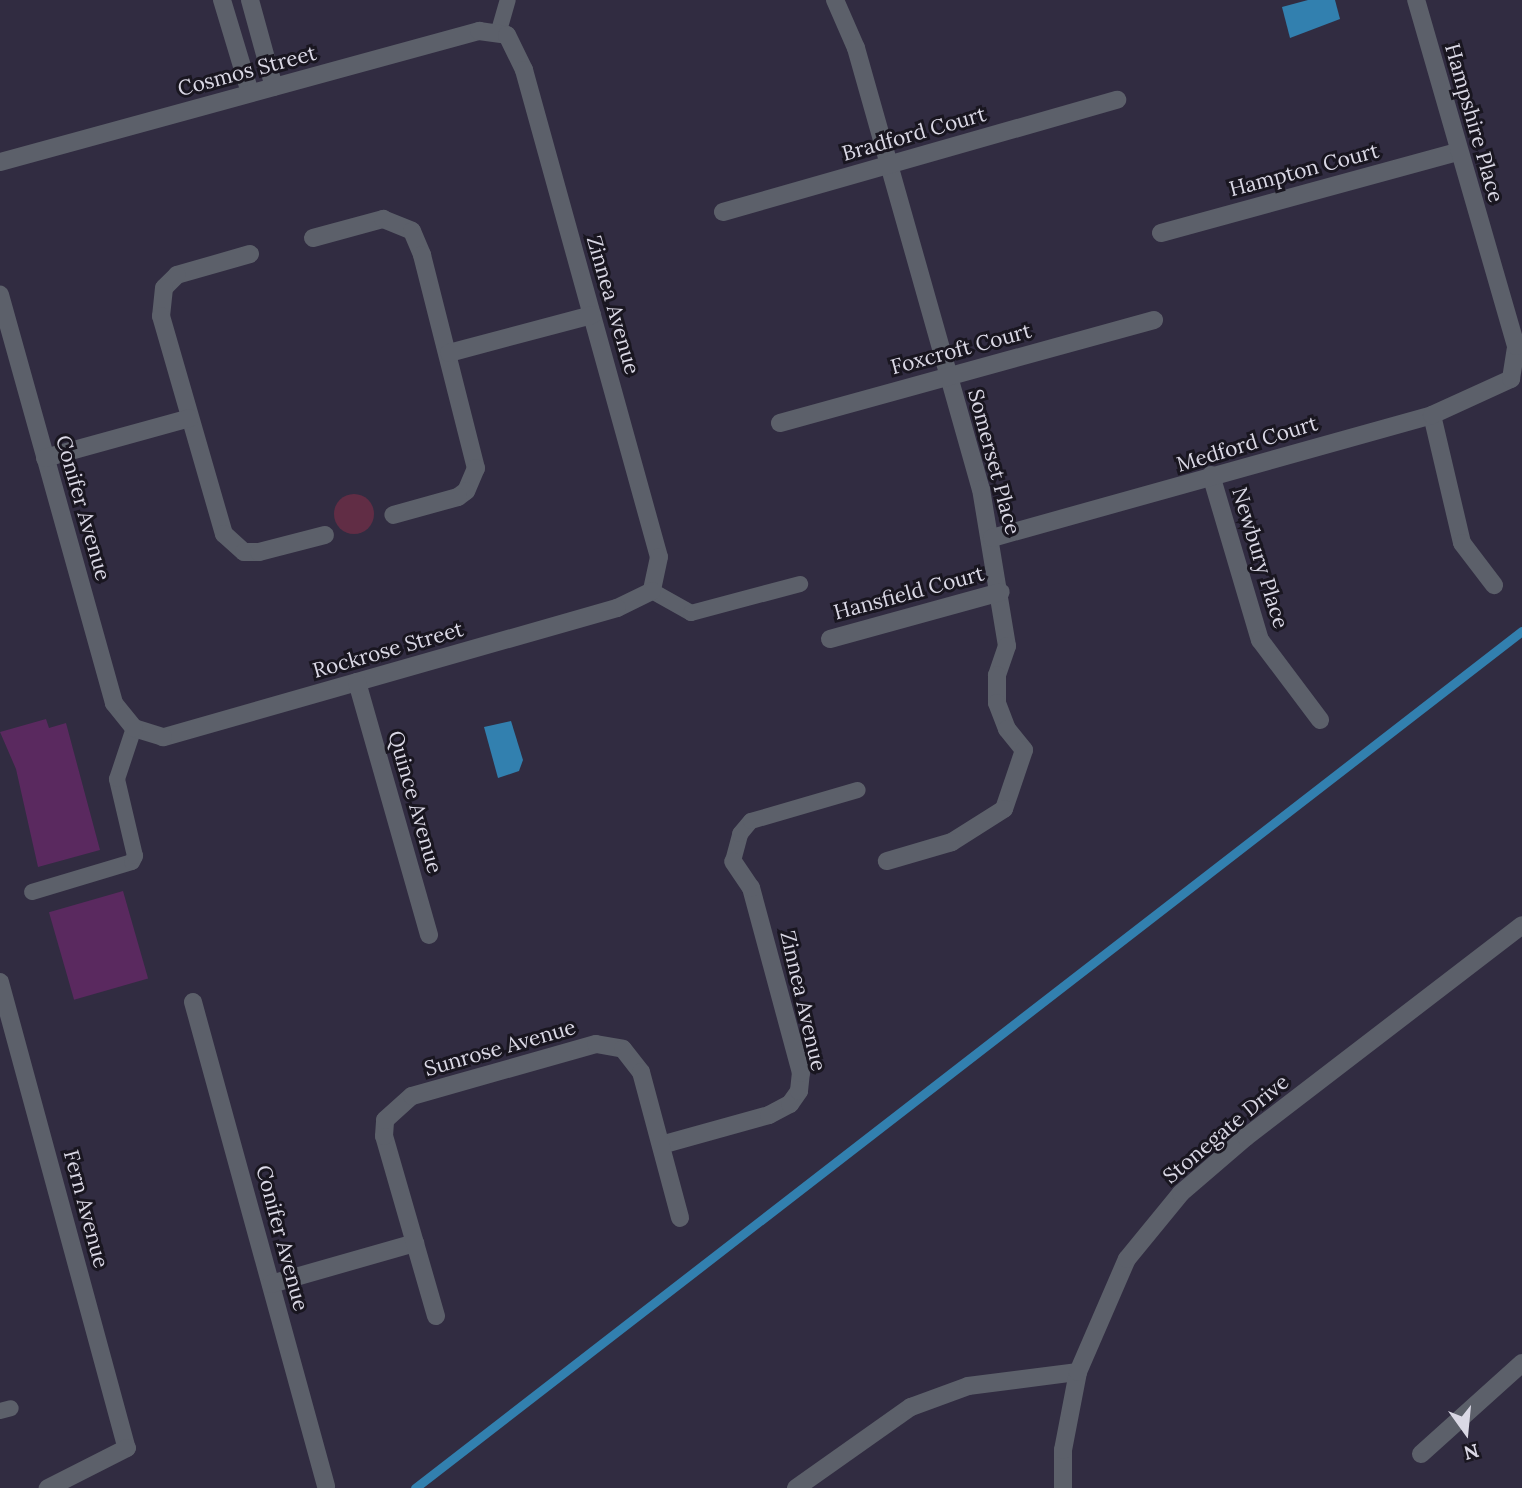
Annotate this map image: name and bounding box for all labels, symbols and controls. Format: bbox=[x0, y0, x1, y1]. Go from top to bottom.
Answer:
street label: Cosmos Street bbox=[175, 40, 319, 102]
street label: Hampshire Place bbox=[1439, 41, 1509, 205]
street label: Bradford Court bbox=[839, 101, 989, 167]
street label: Hampton Court bbox=[1226, 138, 1382, 202]
street label: Zinnea Avenue bbox=[581, 233, 645, 377]
street label: Foxcroft Court bbox=[888, 318, 1034, 380]
street label: Somerset Place bbox=[962, 386, 1026, 538]
street label: Medford Court bbox=[1173, 411, 1321, 477]
street label: Conifer Avenue bbox=[50, 432, 116, 584]
street label: Newbury Place bbox=[1227, 484, 1293, 632]
street label: Hansfield Court bbox=[831, 561, 987, 625]
street label: Rockrose Street bbox=[310, 617, 466, 683]
street label: Quince Avenue bbox=[383, 728, 447, 876]
street label: Zinnea Avenue bbox=[775, 928, 831, 1074]
street label: Sunrose Avenue bbox=[421, 1014, 579, 1082]
street label: Stonegate Drive bbox=[1158, 1069, 1294, 1189]
street label: Fern Avenue bbox=[58, 1147, 114, 1271]
street label: Conifer Avenue bbox=[250, 1162, 314, 1314]
north arrow bbox=[1431, 1397, 1501, 1467]
text: N bbox=[1461, 1439, 1482, 1466]

